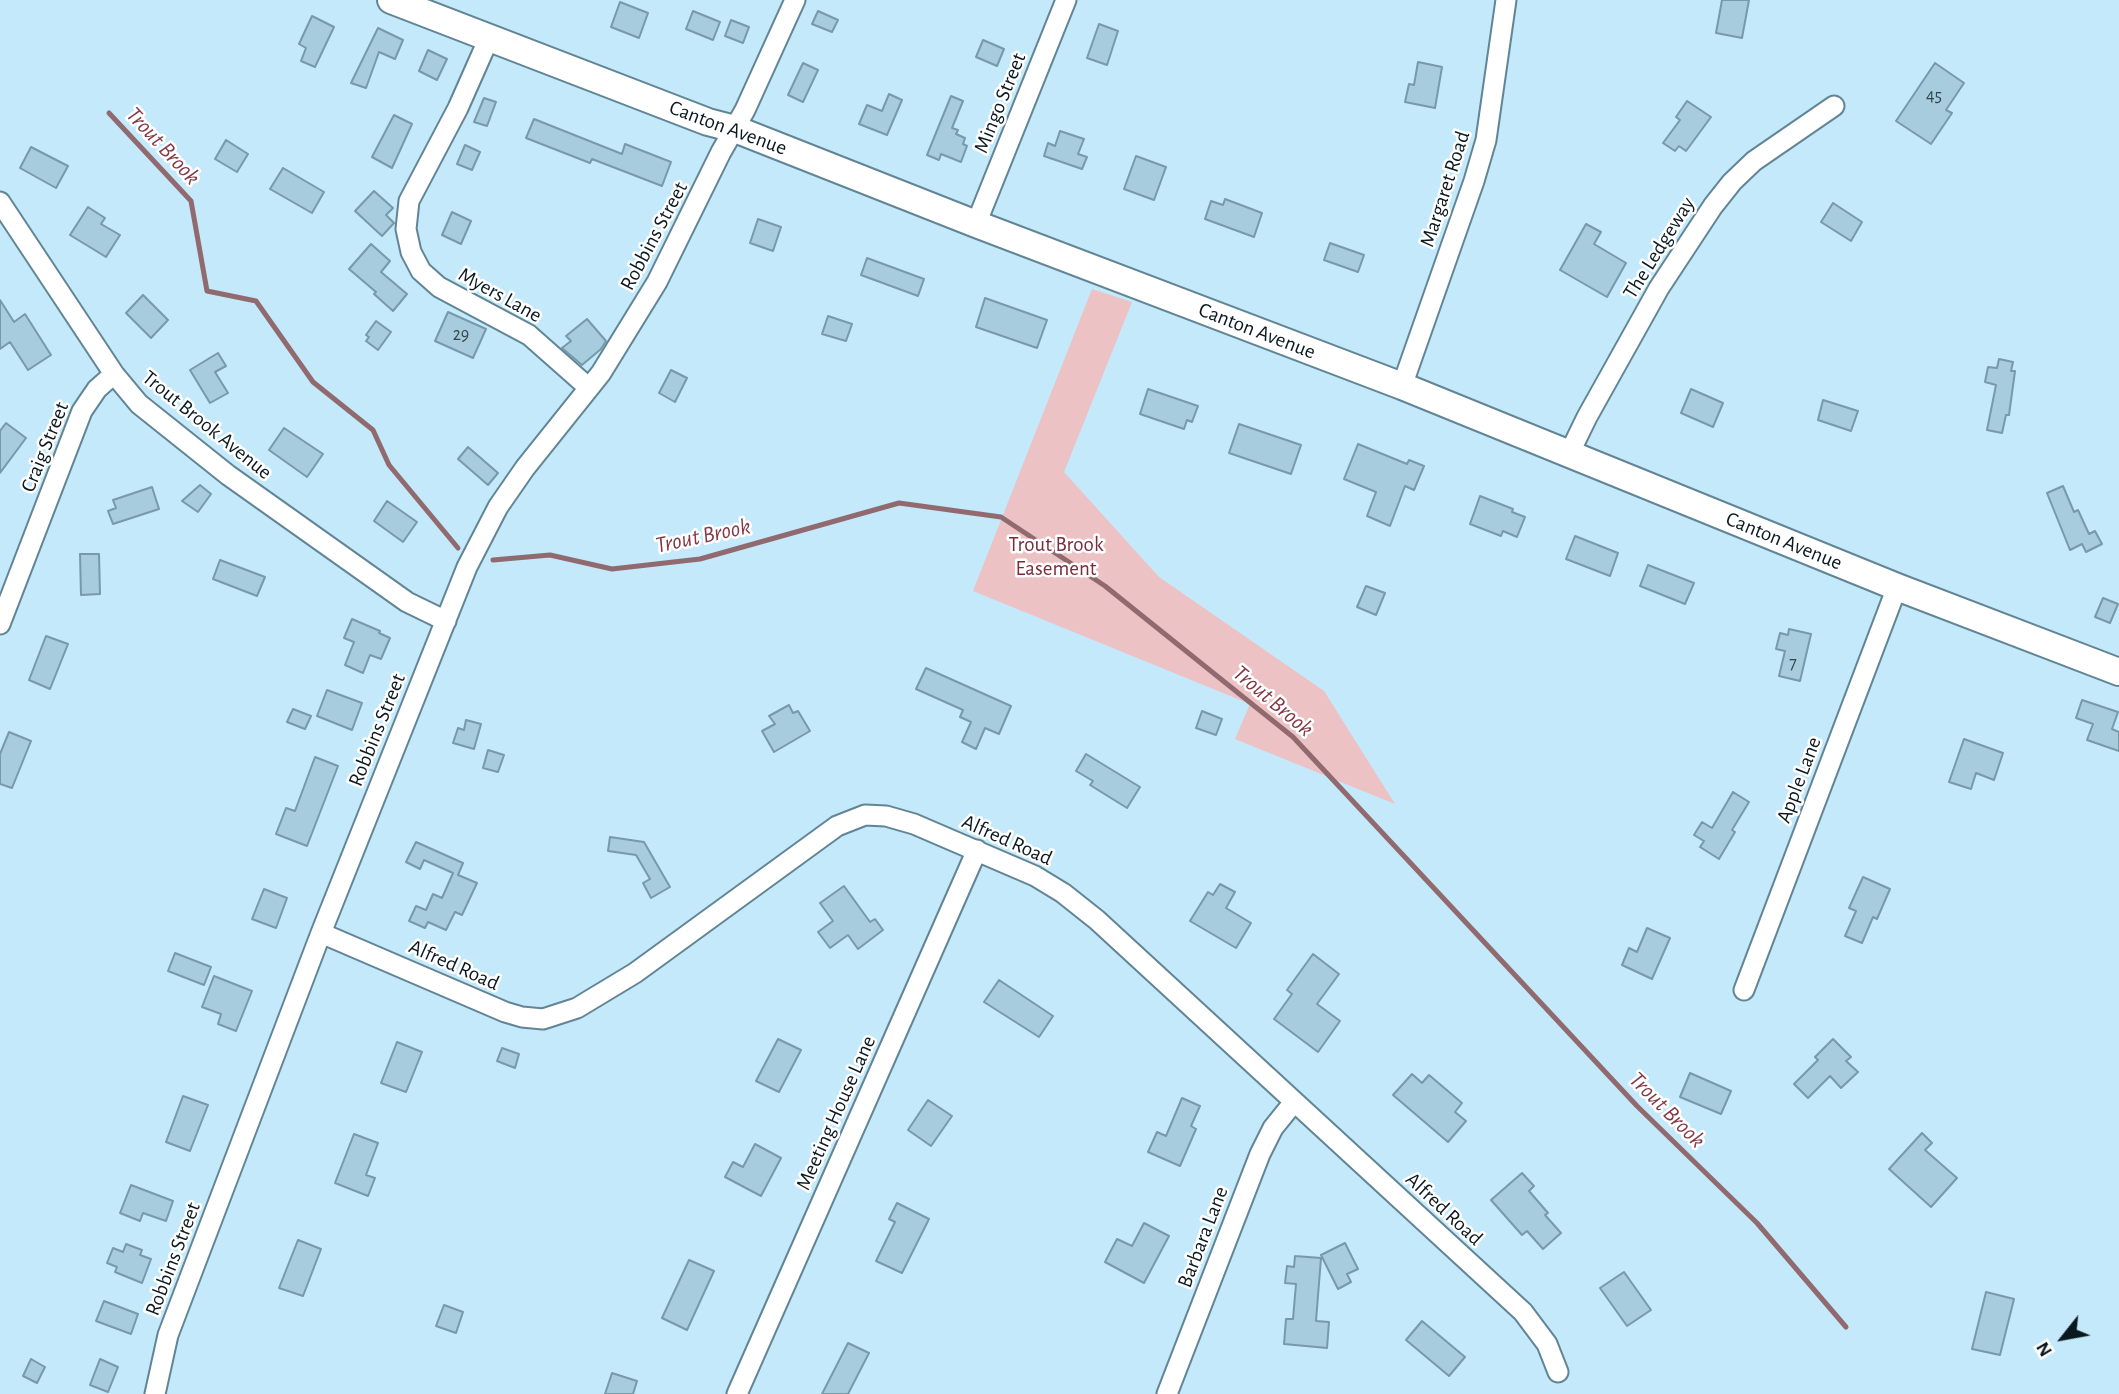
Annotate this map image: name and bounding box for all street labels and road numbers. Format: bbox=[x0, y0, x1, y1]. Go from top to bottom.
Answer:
street label: Mingo Street bbox=[968, 49, 1032, 157]
street label: Canton Avenue bbox=[666, 95, 790, 161]
street label: Margaret Road bbox=[1414, 128, 1476, 250]
street label: Robbins Street bbox=[615, 177, 693, 295]
street label: The Ledgeway bbox=[1618, 192, 1700, 304]
street label: Myers Lane bbox=[454, 262, 546, 328]
street label: Canton Avenue bbox=[1195, 297, 1319, 365]
street label: Trout Brook Avenue bbox=[137, 365, 277, 485]
street label: Craig Street bbox=[16, 398, 74, 496]
street label: Canton Avenue bbox=[1722, 506, 1846, 576]
street label: Robbins Street bbox=[343, 670, 411, 790]
street label: Apple Lane bbox=[1771, 733, 1827, 827]
street label: Alfred Road bbox=[958, 809, 1056, 871]
street label: Alfred Road bbox=[405, 934, 503, 996]
street label: Meeting House Lane bbox=[791, 1032, 881, 1194]
street label: Alfred Road bbox=[1400, 1167, 1488, 1251]
street label: Barbara Lane bbox=[1172, 1183, 1234, 1291]
street label: Robbins Street bbox=[140, 1199, 206, 1319]

